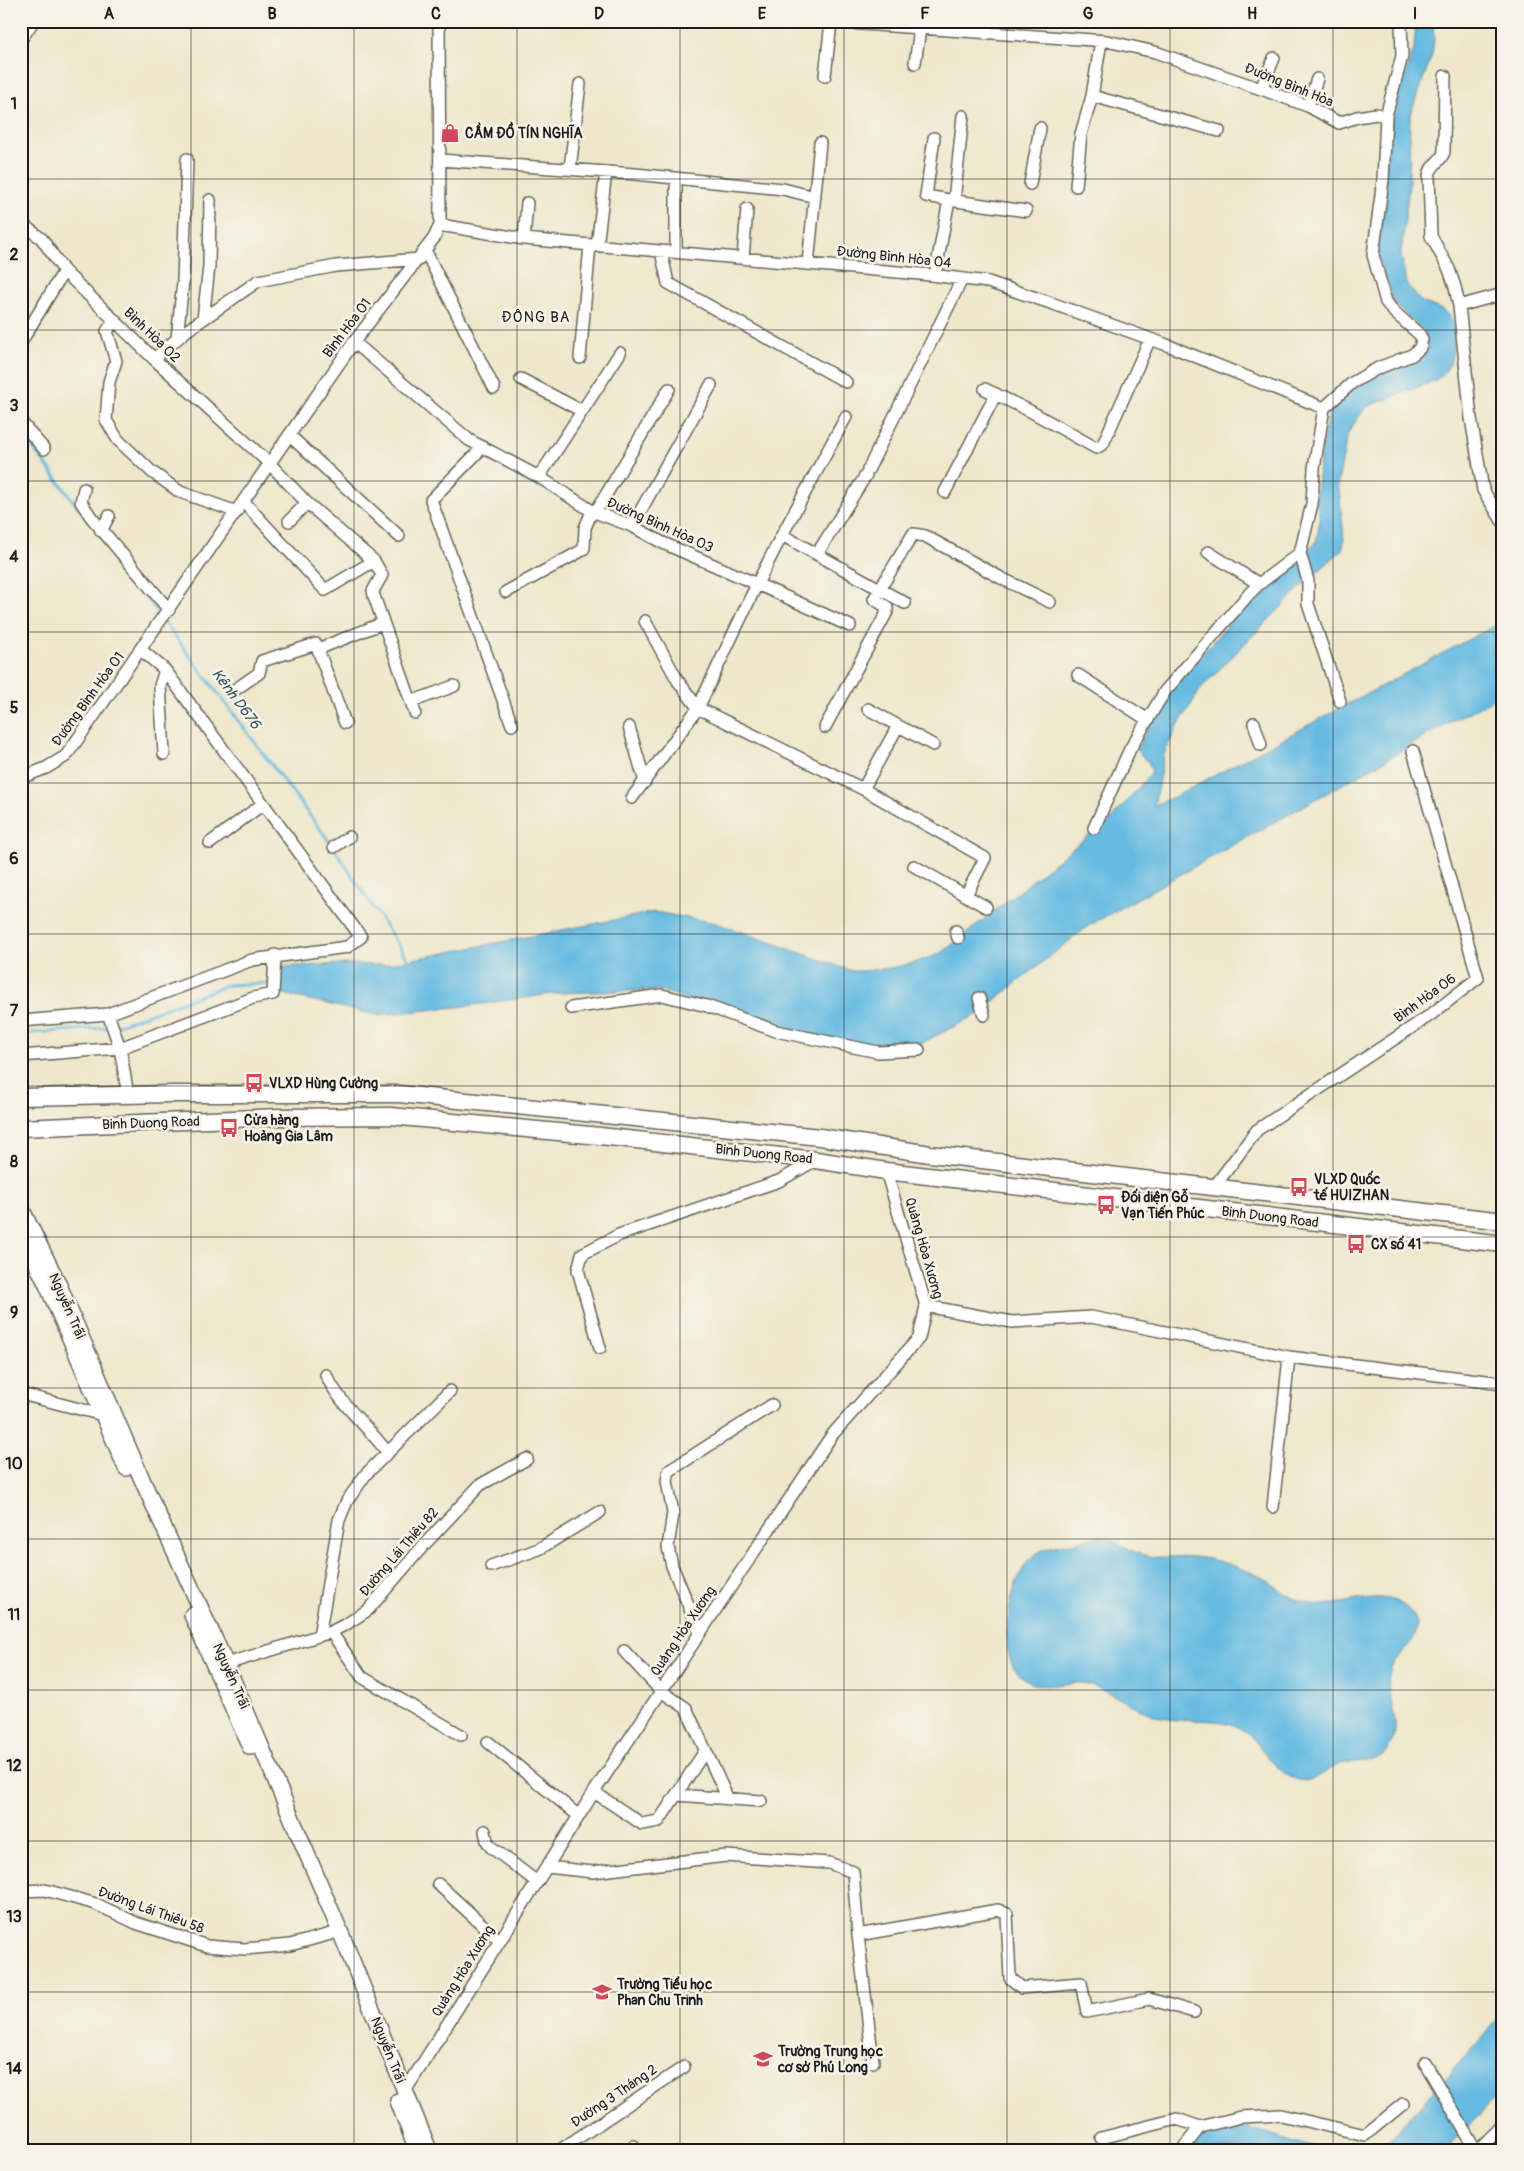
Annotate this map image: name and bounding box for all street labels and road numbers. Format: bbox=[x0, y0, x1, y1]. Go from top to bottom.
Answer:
street label: Đường Bình Hòa bbox=[1242, 59, 1336, 111]
street label: Đường Bình Hòa 04 bbox=[836, 243, 952, 271]
street label: Bình Hòa 01 bbox=[319, 295, 375, 361]
street label: Bình Hòa 02 bbox=[120, 304, 184, 366]
street label: Đường Bình Hòa 03 bbox=[604, 494, 716, 556]
street label: Đường Bình Hòa 01 bbox=[48, 649, 128, 749]
street label: Bình Hòa 06 bbox=[1391, 970, 1459, 1026]
street label: Binh Duong Road bbox=[102, 1113, 200, 1133]
street label: Binh Duong Road bbox=[715, 1140, 814, 1168]
street label: Quảng Hòa Xương bbox=[901, 1195, 947, 1301]
street label: Binh Duong Road bbox=[1220, 1203, 1320, 1231]
street label: Nguyễn Trãi bbox=[45, 1270, 90, 1342]
street label: Đường Lái Thiêu 82 bbox=[356, 1504, 442, 1600]
street label: Quảng Hòa Xương bbox=[647, 1583, 719, 1679]
street label: Nguyễn Trãi bbox=[209, 1640, 254, 1712]
street label: Đường Lái Thiêu 58 bbox=[96, 1883, 206, 1937]
street label: Quảng Hòa Xương bbox=[428, 1922, 498, 2020]
street label: Nguyễn Trãi bbox=[367, 2014, 410, 2086]
street label: Đường 3 Tháng 2 bbox=[568, 2061, 660, 2131]

